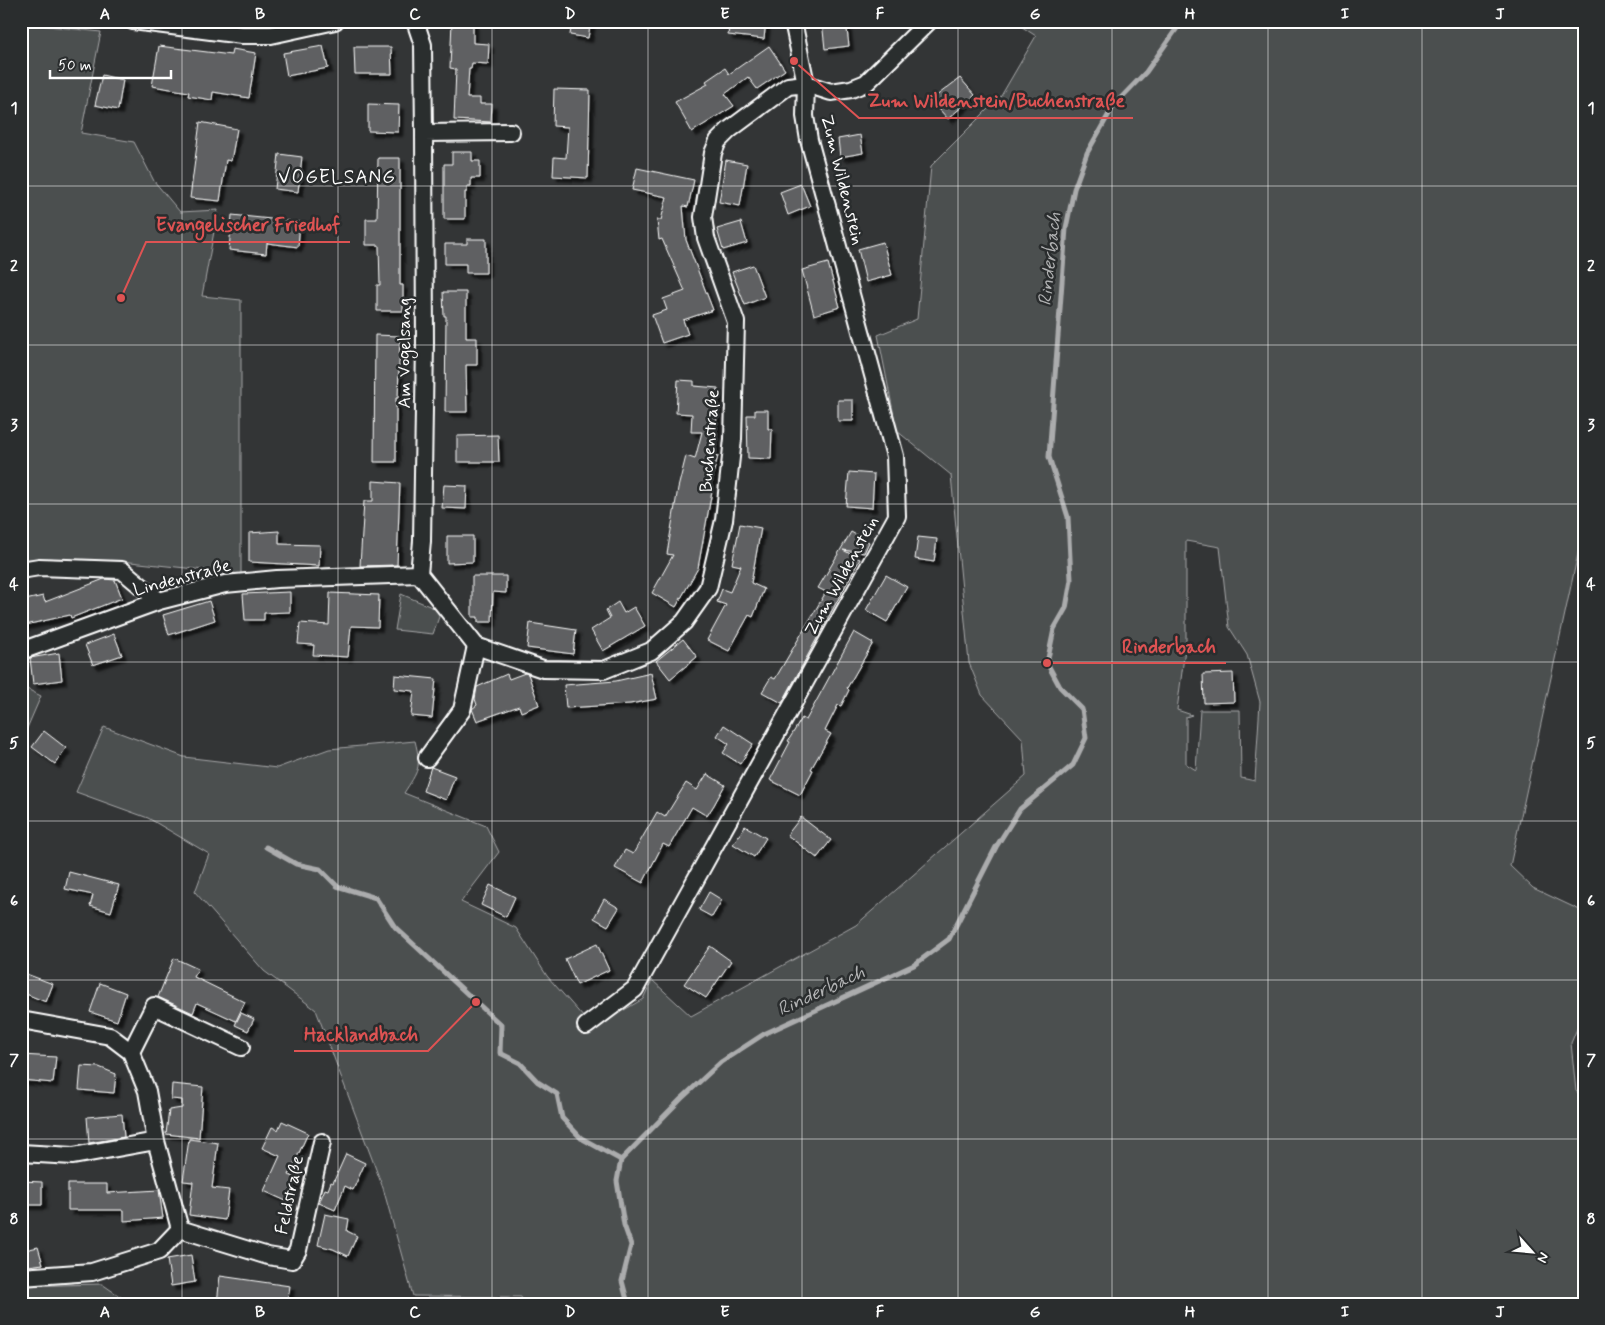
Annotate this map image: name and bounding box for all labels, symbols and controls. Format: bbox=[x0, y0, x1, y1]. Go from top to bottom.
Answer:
text: A bbox=[100, 4, 110, 25]
text: B bbox=[255, 4, 265, 25]
text: C bbox=[409, 4, 421, 25]
text: D bbox=[564, 4, 576, 25]
text: E bbox=[720, 4, 730, 25]
text: F bbox=[876, 4, 885, 25]
text: G bbox=[1030, 4, 1041, 25]
text: H bbox=[1185, 4, 1196, 25]
text: I bbox=[1341, 4, 1350, 25]
text: J bbox=[1495, 4, 1505, 25]
scale bar bbox=[50, 48, 171, 80]
text: 50 m bbox=[58, 56, 92, 76]
callout: Zum Wildenstein/Buchenstraße bbox=[859, 84, 1133, 118]
text: Zum Wildenstein/Buchenstraße bbox=[867, 89, 1126, 114]
text: 1 bbox=[10, 98, 18, 119]
text: 1 bbox=[1587, 98, 1595, 119]
street label: Zum Wildenstein bbox=[814, 112, 870, 248]
district label: VOGELSANG bbox=[278, 165, 396, 190]
callout: Evangelischer Friedhof bbox=[146, 208, 350, 242]
water label: Rinderbach bbox=[1033, 211, 1067, 307]
text: Evangelischer Friedhof bbox=[156, 213, 340, 241]
text: 2 bbox=[10, 256, 18, 277]
text: 2 bbox=[1587, 256, 1595, 277]
street label: Am Vogelsang bbox=[393, 298, 418, 408]
street label: Buchenstraße bbox=[694, 389, 726, 493]
text: 3 bbox=[10, 415, 18, 436]
text: 3 bbox=[1587, 415, 1595, 436]
street label: Zum Wildenstein bbox=[799, 512, 885, 640]
street label: Lindenstraße bbox=[131, 553, 233, 603]
text: 4 bbox=[9, 574, 19, 595]
text: 4 bbox=[1586, 574, 1596, 595]
callout: Rinderbach bbox=[1112, 629, 1226, 663]
text: Rinderbach bbox=[1122, 635, 1216, 660]
text: 5 bbox=[9, 733, 19, 754]
text: 5 bbox=[1586, 733, 1596, 754]
text: 6 bbox=[10, 891, 18, 912]
text: 6 bbox=[1587, 891, 1595, 912]
water label: Rinderbach bbox=[773, 960, 869, 1022]
callout: Hacklandbach bbox=[294, 1017, 428, 1051]
text: Hacklandbach bbox=[304, 1023, 418, 1048]
text: 7 bbox=[9, 1050, 19, 1071]
text: 7 bbox=[1586, 1050, 1596, 1071]
street label: Feldstraße bbox=[270, 1153, 310, 1237]
text: 8 bbox=[9, 1209, 19, 1230]
text: 8 bbox=[1586, 1209, 1596, 1230]
north arrow bbox=[1508, 1228, 1558, 1278]
text: N bbox=[1533, 1249, 1553, 1266]
text: A bbox=[100, 1302, 110, 1323]
text: B bbox=[255, 1302, 265, 1323]
text: C bbox=[409, 1302, 421, 1323]
text: D bbox=[564, 1302, 576, 1323]
text: E bbox=[720, 1302, 730, 1323]
text: F bbox=[876, 1302, 885, 1323]
text: G bbox=[1030, 1302, 1041, 1323]
text: H bbox=[1185, 1302, 1196, 1323]
text: I bbox=[1341, 1302, 1350, 1323]
text: J bbox=[1495, 1302, 1505, 1323]

